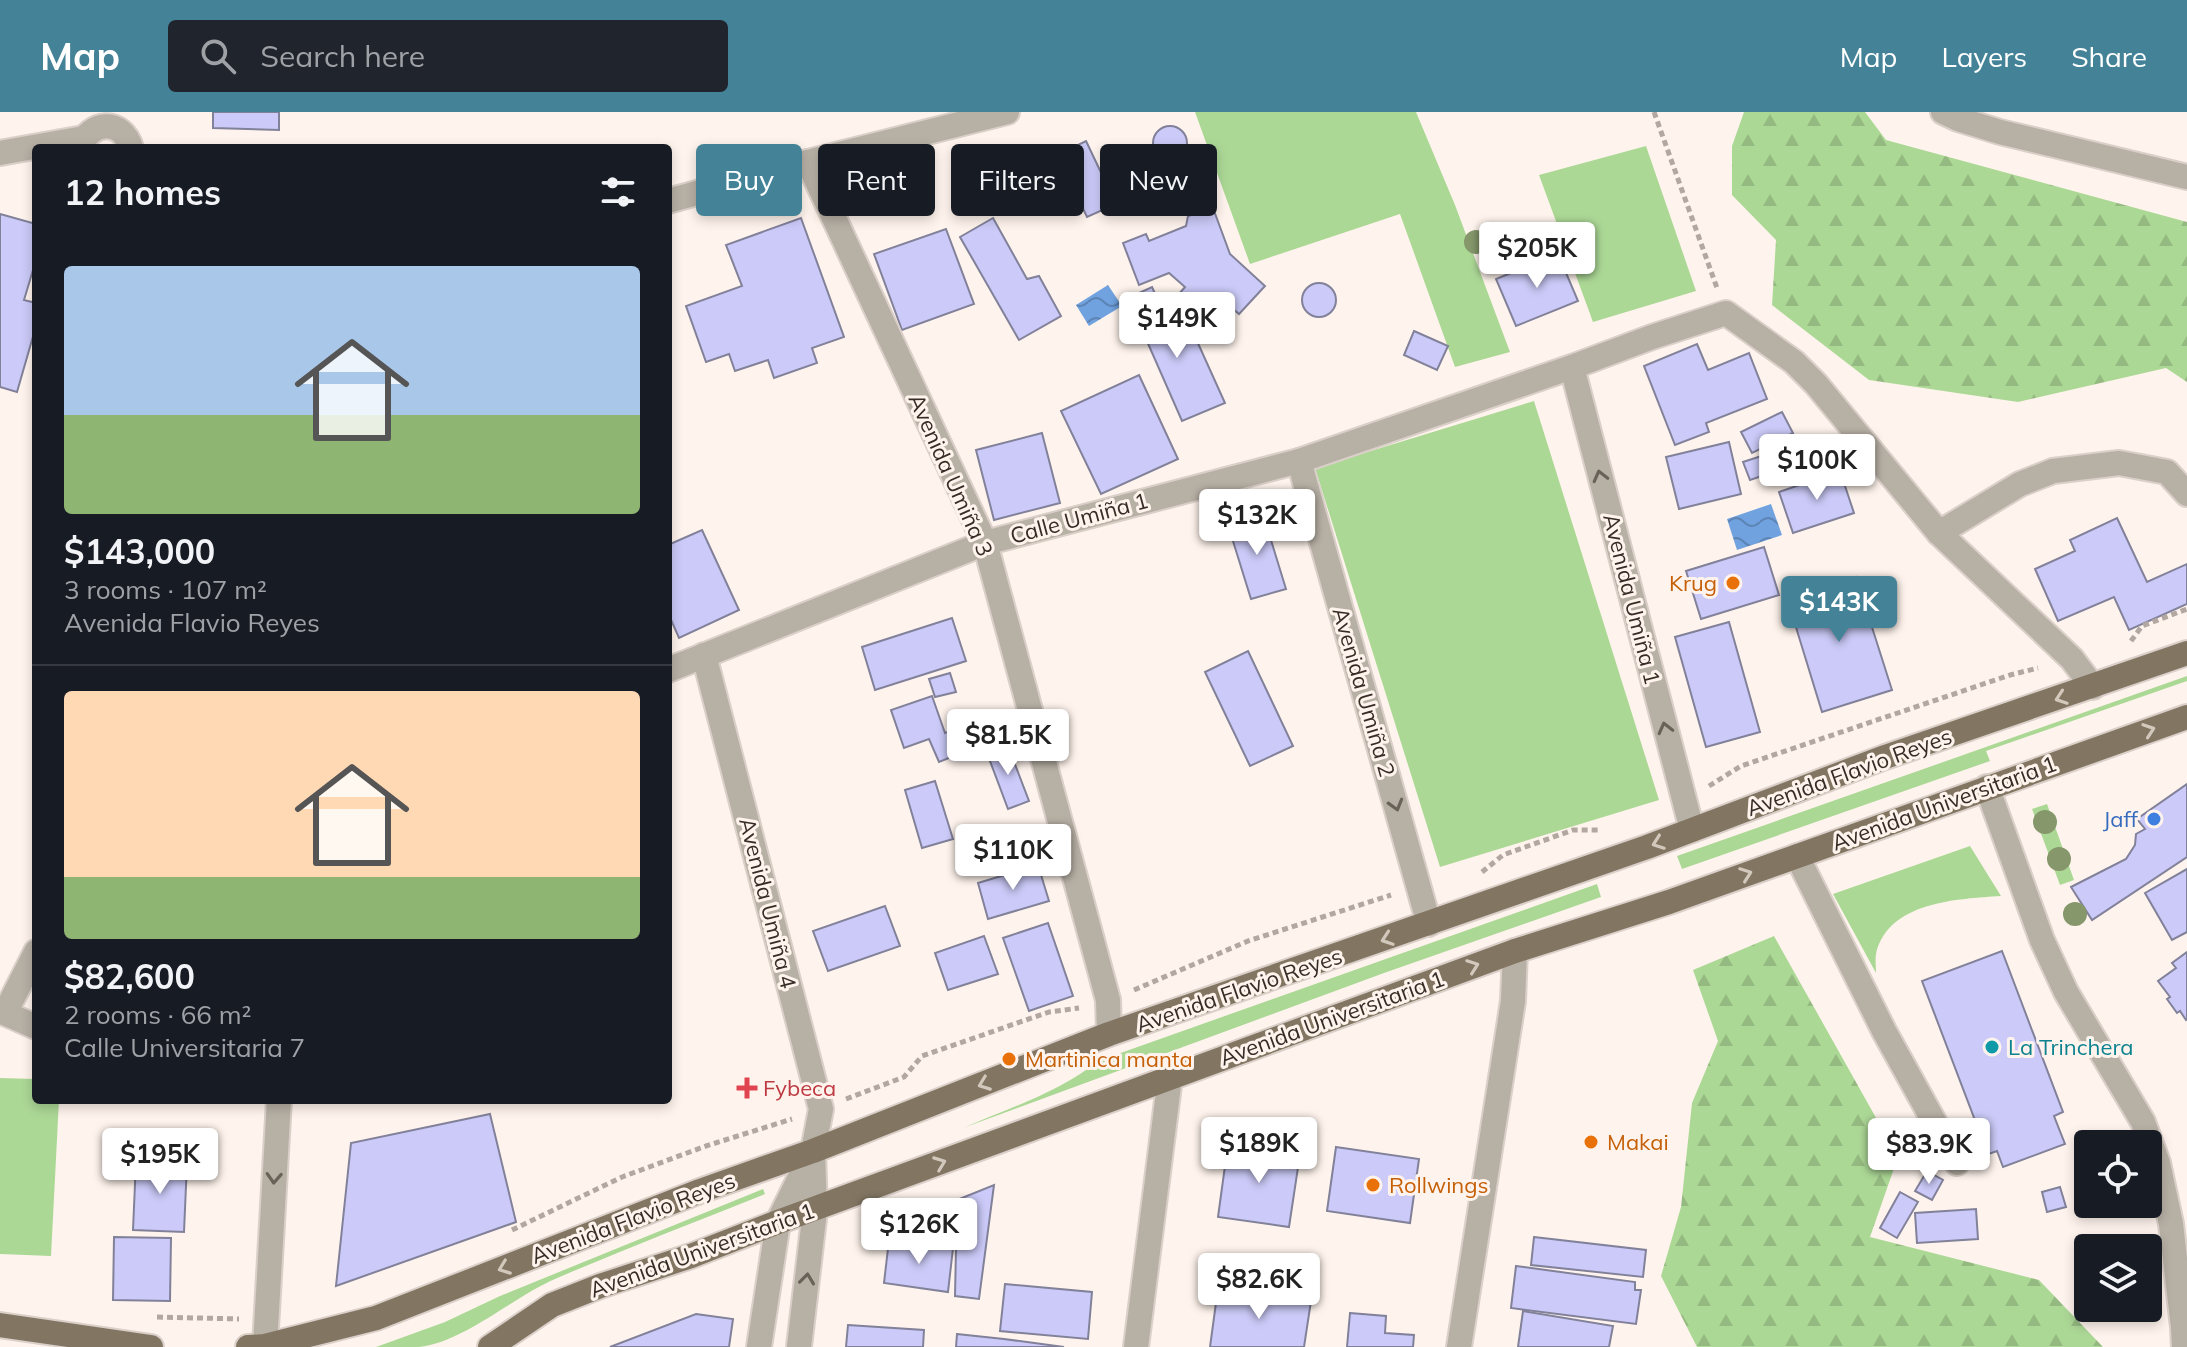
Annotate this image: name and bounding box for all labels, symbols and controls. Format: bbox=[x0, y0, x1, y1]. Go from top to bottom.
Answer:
search box bbox=[168, 20, 728, 92]
text: Map bbox=[40, 32, 120, 80]
icon: search bbox=[196, 34, 240, 78]
text: Search here bbox=[260, 37, 425, 75]
text: Map bbox=[1840, 39, 1897, 74]
text: Layers bbox=[1941, 39, 2027, 74]
text: Share bbox=[2071, 39, 2147, 74]
chip: Buy bbox=[696, 144, 802, 216]
chip: Rent bbox=[818, 144, 935, 216]
chip: Filters bbox=[951, 144, 1084, 216]
chip: New bbox=[1100, 144, 1217, 216]
icon: filters bbox=[596, 170, 640, 214]
text: 12 homes bbox=[64, 171, 221, 214]
pin: $205K bbox=[1481, 222, 1593, 290]
text: $205K bbox=[1497, 231, 1577, 264]
pin: $149K bbox=[1121, 292, 1233, 360]
text: $149K bbox=[1137, 301, 1217, 334]
icon: home bbox=[280, 318, 424, 462]
street label: Avenida Umiña 3 bbox=[903, 389, 999, 561]
pin: $100K bbox=[1761, 434, 1873, 502]
text: $100K bbox=[1777, 443, 1857, 476]
one-way arrow bbox=[1593, 469, 1610, 483]
street label: Calle Umiña 1 bbox=[1007, 486, 1151, 550]
pin: $132K bbox=[1201, 489, 1313, 557]
text: $132K bbox=[1217, 498, 1297, 531]
street label: Avenida Umiña 1 bbox=[1597, 511, 1667, 687]
text: $143,000 bbox=[64, 530, 215, 573]
place label: Krug bbox=[1669, 569, 1717, 597]
text: 3 rooms · 107 m² bbox=[64, 573, 267, 606]
marker: Krug bbox=[1724, 574, 1742, 592]
pin: $143K bbox=[1783, 576, 1895, 644]
text: $143K bbox=[1799, 585, 1879, 618]
street label: Avenida Umiña 2 bbox=[1326, 604, 1402, 780]
text: Avenida Flavio Reyes bbox=[64, 606, 320, 639]
one-way arrow bbox=[2054, 688, 2068, 704]
pin: $81.5K bbox=[943, 709, 1073, 777]
text: $81.5K bbox=[965, 718, 1051, 751]
one-way arrow bbox=[1657, 721, 1674, 735]
street label: Avenida Flavio Reyes bbox=[1743, 722, 1955, 822]
one-way arrow bbox=[2141, 724, 2155, 740]
icon: home bbox=[280, 743, 424, 887]
street label: Avenida Universitaria 1 bbox=[1828, 749, 2060, 857]
one-way arrow bbox=[1387, 798, 1404, 812]
place label: Jaff bbox=[2103, 805, 2139, 833]
marker: Jaff bbox=[2145, 810, 2163, 828]
street label: Avenida Umiña 4 bbox=[733, 815, 803, 991]
pin: $110K bbox=[957, 824, 1069, 892]
text: $110K bbox=[973, 833, 1053, 866]
one-way arrow bbox=[1652, 833, 1666, 850]
one-way arrow bbox=[1738, 868, 1752, 884]
one-way arrow bbox=[1380, 929, 1394, 945]
street label: Avenida Flavio Reyes bbox=[1132, 942, 1346, 1038]
text: $82,600 bbox=[64, 955, 195, 998]
one-way arrow bbox=[1465, 959, 1479, 976]
street label: Avenida Universitaria 1 bbox=[1216, 964, 1448, 1072]
text: 2 rooms · 66 m² bbox=[64, 998, 251, 1031]
text: Calle Universitaria 7 bbox=[64, 1031, 305, 1064]
place label: La Trinchera bbox=[2008, 1033, 2133, 1061]
marker: La Trinchera bbox=[1983, 1038, 2001, 1056]
place label: Martinica manta bbox=[1025, 1045, 1193, 1073]
marker: Martinica manta bbox=[1000, 1050, 1018, 1068]
place label: Fybeca bbox=[763, 1074, 836, 1102]
one-way arrow bbox=[978, 1074, 992, 1090]
marker: Fybeca bbox=[738, 1079, 756, 1097]
pin: $189K bbox=[1203, 1117, 1315, 1185]
pin: $83.9K bbox=[1864, 1118, 1994, 1186]
text: $189K bbox=[1219, 1126, 1299, 1159]
text: $83.9K bbox=[1886, 1127, 1972, 1160]
pin: $195K bbox=[104, 1128, 216, 1196]
place label: Makai bbox=[1607, 1128, 1669, 1156]
map controls bbox=[2074, 1130, 2162, 1322]
button: locate bbox=[2074, 1130, 2162, 1218]
marker: Makai bbox=[1582, 1133, 1600, 1151]
text: $195K bbox=[120, 1137, 200, 1170]
one-way arrow bbox=[932, 1156, 946, 1173]
street label: Avenida Flavio Reyes bbox=[527, 1166, 739, 1270]
place label: Rollwings bbox=[1389, 1171, 1488, 1199]
one-way arrow bbox=[266, 1172, 283, 1185]
marker: Rollwings bbox=[1364, 1176, 1382, 1194]
street label: Avenida Universitaria 1 bbox=[586, 1196, 818, 1304]
pin: $126K bbox=[863, 1198, 975, 1266]
text: $126K bbox=[879, 1207, 959, 1240]
button: layers bbox=[2074, 1234, 2162, 1322]
pin: $82.6K bbox=[1194, 1253, 1324, 1321]
one-way arrow bbox=[498, 1258, 512, 1275]
text: $82.6K bbox=[1216, 1262, 1302, 1295]
one-way arrow bbox=[798, 1272, 815, 1285]

